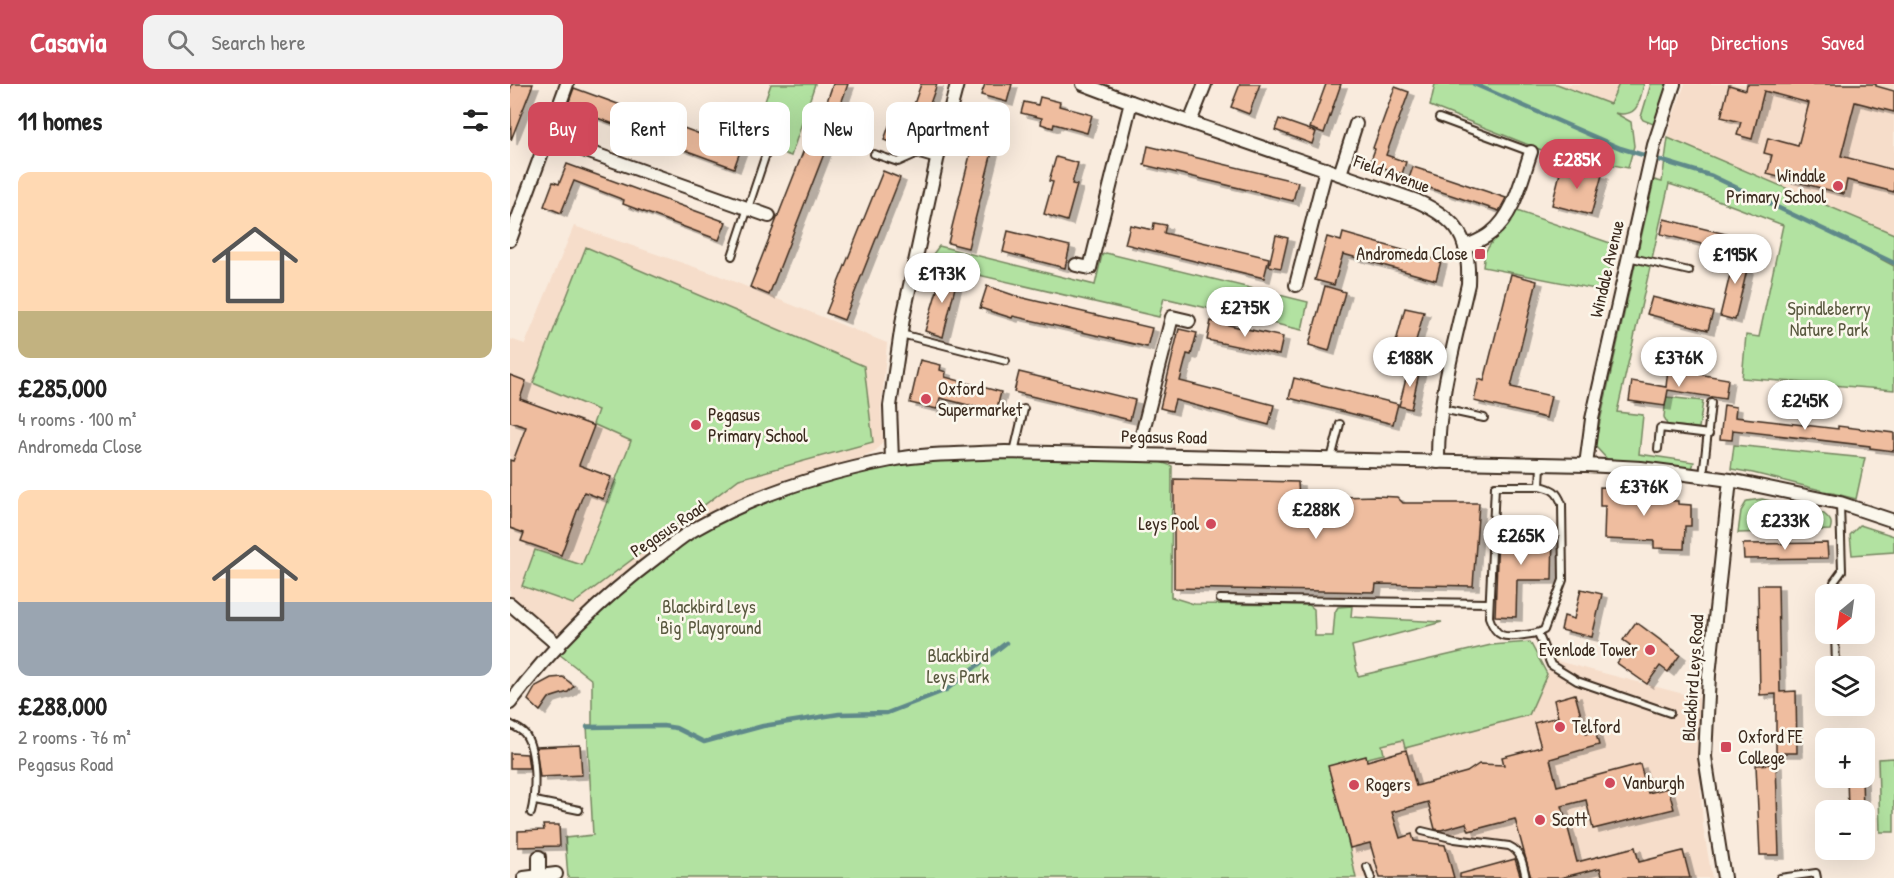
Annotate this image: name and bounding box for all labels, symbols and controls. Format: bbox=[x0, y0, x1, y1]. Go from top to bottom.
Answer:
search box bbox=[143, 15, 563, 69]
text: Casavia bbox=[30, 23, 107, 61]
icon: search bbox=[164, 26, 197, 59]
text: Search here bbox=[212, 27, 306, 57]
text: Map bbox=[1648, 28, 1678, 57]
text: Directions bbox=[1711, 28, 1788, 57]
text: Saved bbox=[1821, 28, 1864, 57]
chip: Buy bbox=[528, 102, 598, 156]
chip: Rent bbox=[610, 102, 687, 156]
chip: Filters bbox=[699, 102, 790, 156]
chip: New bbox=[802, 102, 874, 156]
chip: Apartment bbox=[886, 102, 1010, 156]
text: 11 homes bbox=[18, 103, 102, 138]
icon: filters bbox=[459, 104, 492, 137]
pin: £285K bbox=[1535, 139, 1619, 190]
text: £285K bbox=[1553, 145, 1601, 172]
street label: Field Avenue bbox=[1350, 148, 1434, 199]
place label: Windale Primary School bbox=[1726, 163, 1826, 209]
marker: Windale Primary School bbox=[1831, 179, 1845, 193]
icon: home bbox=[201, 211, 309, 319]
street label: Windale Avenue bbox=[1583, 218, 1630, 320]
pin: £195K bbox=[1693, 234, 1777, 285]
text: £195K bbox=[1713, 240, 1757, 267]
place label: Andromeda Close bbox=[1356, 241, 1468, 266]
marker: Andromeda Close bbox=[1473, 247, 1487, 261]
pin: £173K bbox=[900, 253, 984, 304]
text: £173K bbox=[918, 259, 966, 286]
pin: £275K bbox=[1203, 287, 1287, 338]
text: £275K bbox=[1220, 293, 1270, 320]
park label: Spindleberry Nature Park bbox=[1787, 296, 1871, 342]
pin: £188K bbox=[1368, 337, 1452, 388]
pin: £376K bbox=[1637, 337, 1721, 388]
text: £188K bbox=[1387, 343, 1433, 370]
text: £376K bbox=[1655, 343, 1703, 370]
text: £285,000 bbox=[18, 370, 107, 405]
place label: Oxford Supermarket bbox=[938, 376, 1023, 422]
pin: £245K bbox=[1763, 380, 1847, 431]
text: £245K bbox=[1782, 386, 1828, 413]
marker: Oxford Supermarket bbox=[919, 392, 933, 406]
place label: Pegasus Primary School bbox=[708, 402, 808, 448]
text: 4 rooms · 100 m² bbox=[18, 405, 136, 432]
marker: Pegasus Primary School bbox=[689, 418, 703, 432]
street label: Pegasus Road bbox=[1121, 423, 1207, 450]
text: Andromeda Close bbox=[18, 432, 142, 459]
pin: £376K bbox=[1602, 466, 1686, 517]
text: £376K bbox=[1620, 472, 1668, 499]
pin: £288K bbox=[1274, 489, 1358, 540]
street label: Pegasus Road bbox=[625, 494, 710, 563]
text: £288K bbox=[1292, 495, 1340, 522]
pin: £233K bbox=[1743, 500, 1827, 551]
text: £233K bbox=[1761, 506, 1809, 533]
place label: Leys Pool bbox=[1139, 511, 1199, 536]
pin: £265K bbox=[1479, 515, 1563, 566]
marker: Leys Pool bbox=[1204, 517, 1218, 531]
text: £265K bbox=[1497, 521, 1545, 548]
icon: home bbox=[201, 529, 309, 637]
north arrow bbox=[1815, 584, 1875, 644]
map controls bbox=[1815, 584, 1875, 860]
park label: Blackbird Leys 'Big' Playground bbox=[657, 594, 761, 640]
street label: Blackbird Leys Road bbox=[1676, 614, 1709, 742]
place label: Evenlode Tower bbox=[1539, 637, 1638, 662]
park label: Blackbird Leys Park bbox=[927, 643, 990, 689]
marker: Evenlode Tower bbox=[1643, 643, 1657, 657]
button: layers bbox=[1815, 656, 1875, 716]
text: £288,000 bbox=[18, 688, 107, 723]
place label: Telford bbox=[1572, 714, 1620, 739]
marker: Telford bbox=[1553, 720, 1567, 734]
text: 2 rooms · 76 m² bbox=[18, 723, 131, 750]
place label: Oxford FE College bbox=[1738, 724, 1803, 770]
button: + bbox=[1815, 728, 1875, 788]
marker: Oxford FE College bbox=[1719, 740, 1733, 754]
text: Pegasus Road bbox=[18, 750, 113, 777]
place label: Vanburgh bbox=[1622, 770, 1685, 795]
place label: Rogers bbox=[1366, 772, 1411, 797]
marker: Vanburgh bbox=[1603, 776, 1617, 790]
marker: Rogers bbox=[1347, 778, 1361, 792]
button: − bbox=[1815, 800, 1875, 860]
place label: Scott bbox=[1552, 807, 1588, 832]
marker: Scott bbox=[1533, 813, 1547, 827]

